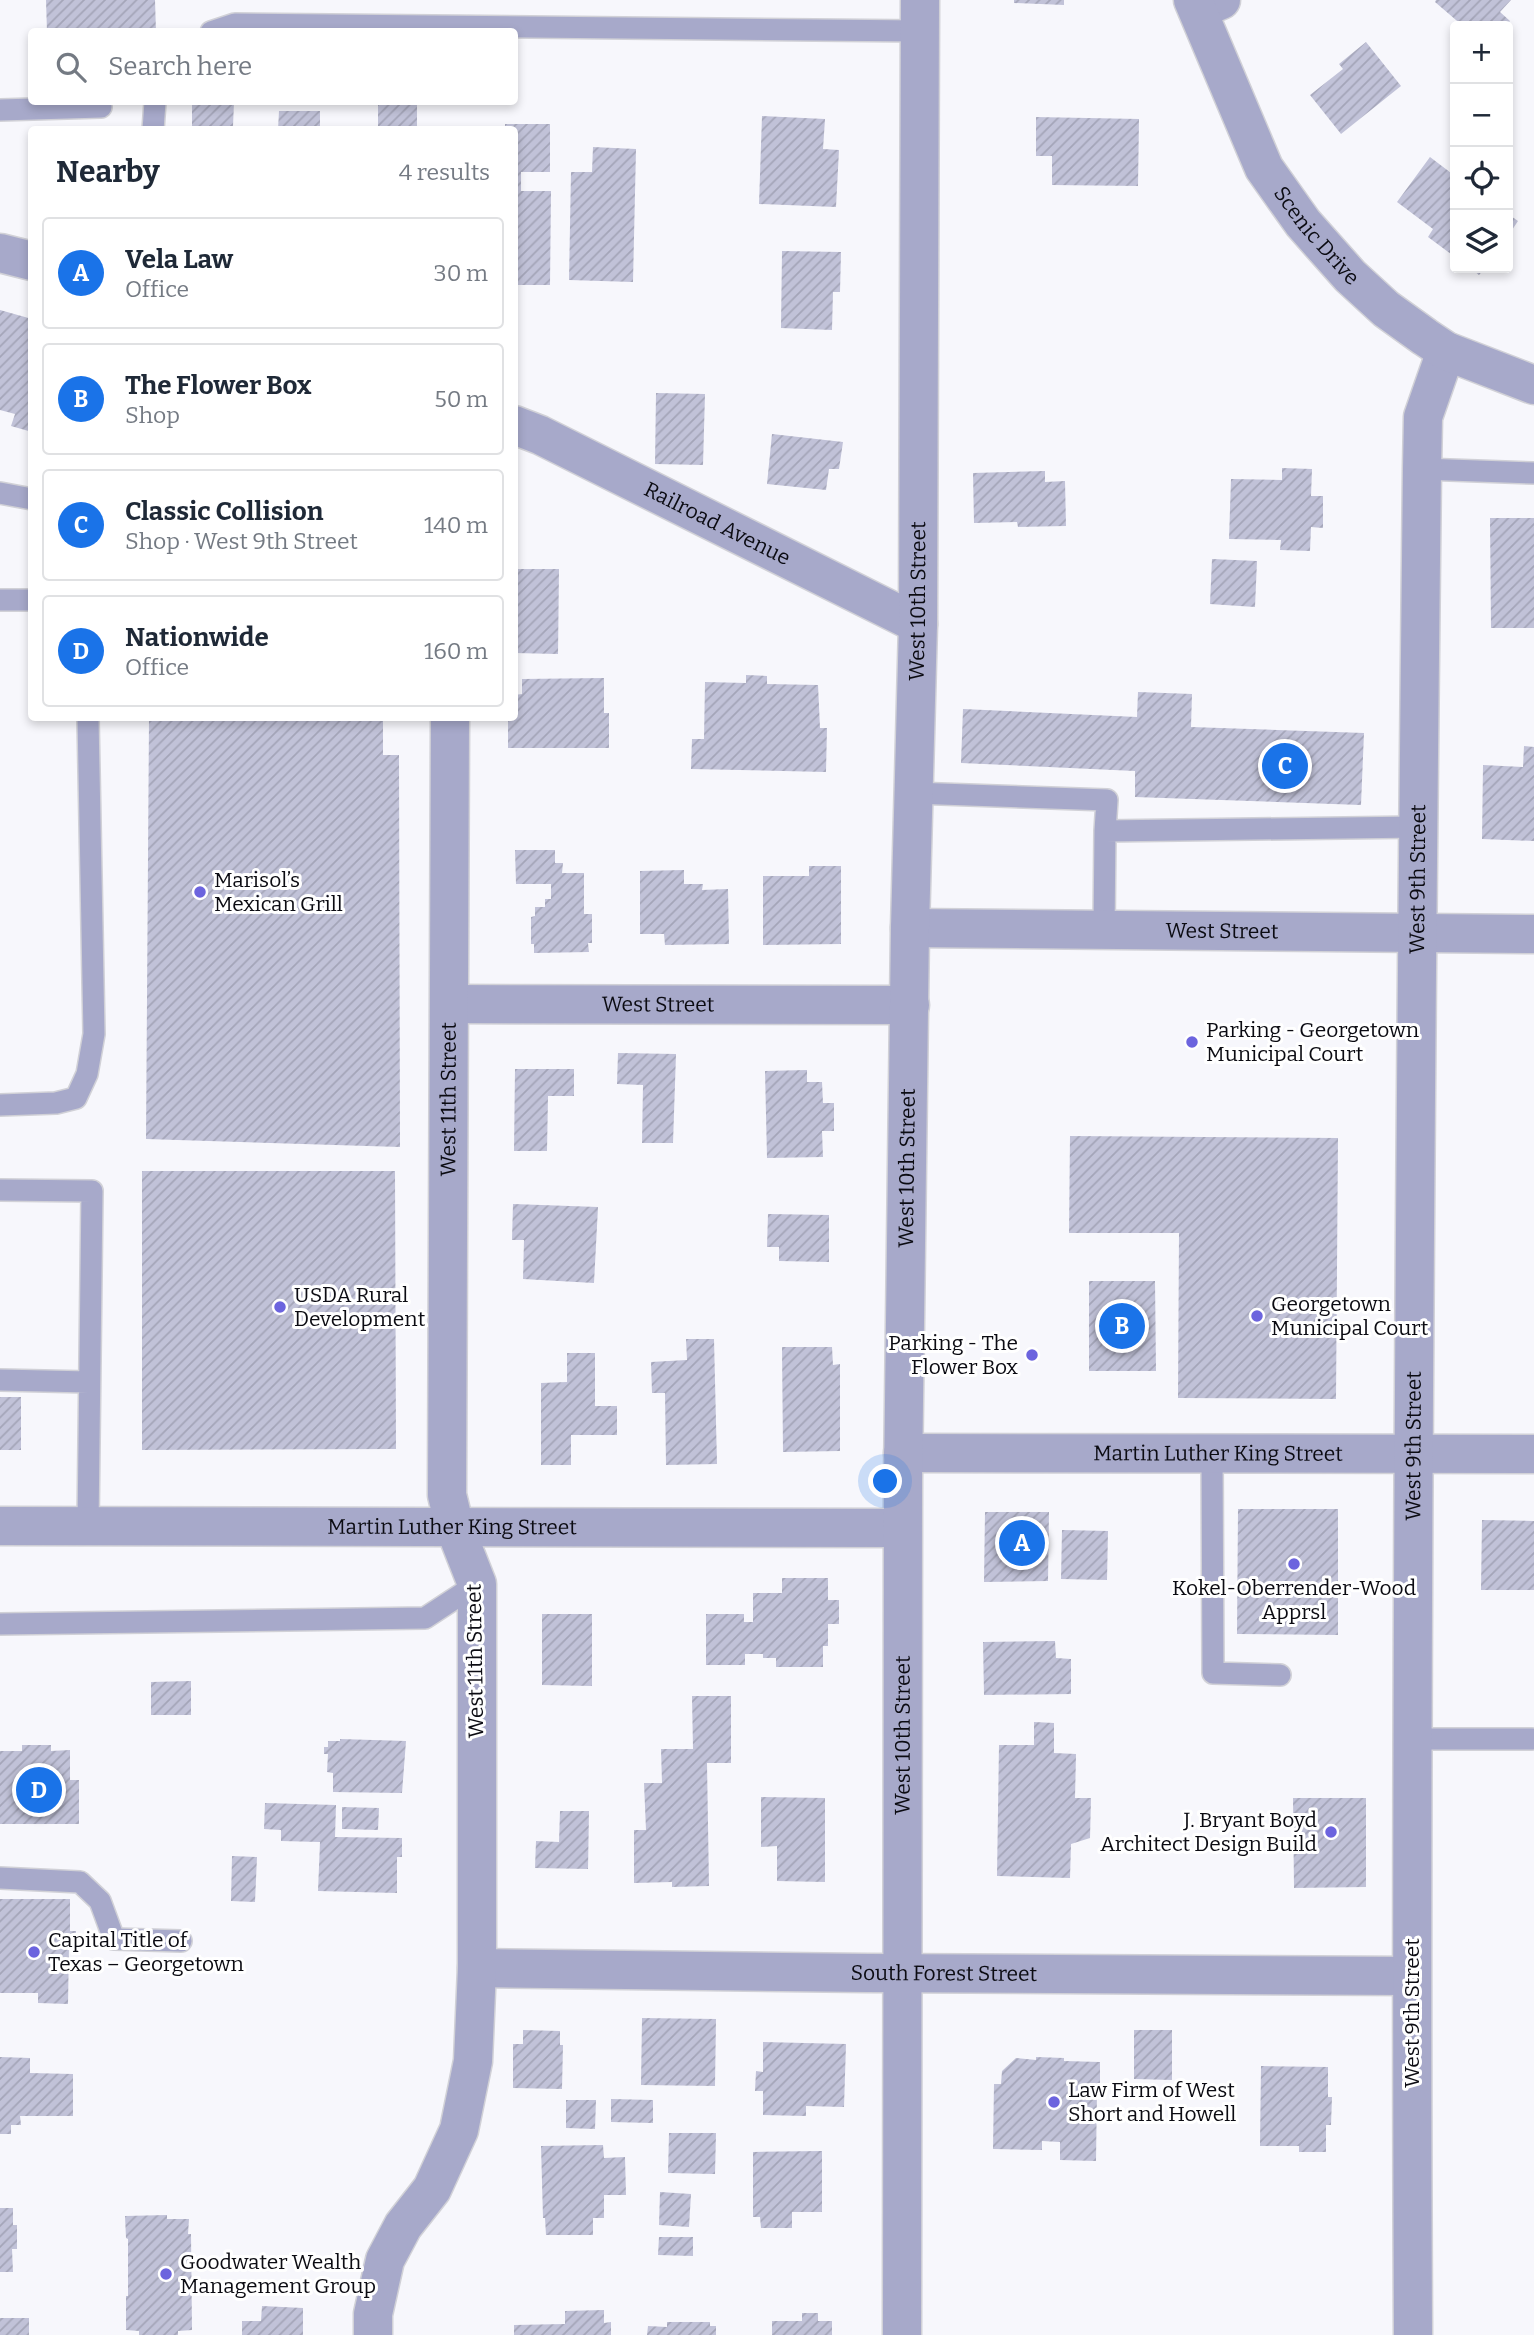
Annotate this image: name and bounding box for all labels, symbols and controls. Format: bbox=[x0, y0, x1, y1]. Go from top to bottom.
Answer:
map controls bbox=[1450, 21, 1513, 273]
button: + bbox=[1450, 21, 1513, 84]
search box bbox=[28, 28, 518, 105]
icon: search bbox=[52, 48, 90, 86]
text: Search here bbox=[108, 51, 252, 82]
button: − bbox=[1450, 84, 1513, 147]
button: locate bbox=[1450, 147, 1513, 210]
text: Nearby bbox=[56, 154, 160, 190]
text: 4 results bbox=[399, 158, 490, 186]
street label: Scenic Drive bbox=[1268, 181, 1364, 291]
button: layers bbox=[1450, 210, 1513, 273]
text: Vela Law bbox=[125, 244, 233, 275]
text: A bbox=[73, 259, 89, 287]
text: 30 m bbox=[434, 259, 488, 287]
text: Office bbox=[125, 275, 189, 303]
text: The Flower Box bbox=[125, 370, 312, 401]
text: B bbox=[74, 385, 88, 413]
text: 50 m bbox=[434, 385, 488, 413]
text: Shop bbox=[125, 401, 180, 429]
street label: Railroad Avenue bbox=[640, 476, 795, 571]
text: Classic Collision bbox=[125, 496, 323, 527]
text: C bbox=[74, 511, 88, 539]
text: 140 m bbox=[424, 511, 488, 539]
street label: West 10th Street bbox=[904, 521, 931, 681]
text: Shop · West 9th Street bbox=[125, 527, 358, 555]
text: Nationwide bbox=[125, 622, 269, 653]
text: D bbox=[73, 637, 89, 665]
text: 160 m bbox=[424, 637, 488, 665]
text: Office bbox=[125, 653, 189, 681]
pin: C bbox=[1262, 740, 1308, 792]
street label: West 9th Street bbox=[1404, 804, 1431, 954]
place label: Marisol’s Mexican Grill bbox=[214, 867, 343, 917]
marker: Marisol’s Mexican Grill bbox=[192, 884, 208, 900]
street label: West Street bbox=[1166, 917, 1279, 945]
street label: West Street bbox=[602, 991, 715, 1018]
place label: Parking - Georgetown Municipal Court bbox=[1206, 1017, 1419, 1067]
street label: West 11th Street bbox=[435, 1022, 462, 1177]
marker: Parking - Georgetown Municipal Court bbox=[1184, 1034, 1200, 1050]
street label: West 10th Street bbox=[893, 1088, 921, 1248]
place label: USDA Rural Development bbox=[294, 1282, 426, 1332]
place label: Georgetown Municipal Court bbox=[1271, 1291, 1429, 1341]
marker: USDA Rural Development bbox=[272, 1299, 288, 1315]
pin: B bbox=[1099, 1300, 1145, 1352]
marker: Georgetown Municipal Court bbox=[1249, 1308, 1265, 1324]
place label: Parking - The Flower Box bbox=[888, 1330, 1018, 1380]
marker: Parking - The Flower Box bbox=[1024, 1347, 1040, 1363]
street label: West 9th Street bbox=[1400, 1371, 1427, 1521]
street label: Martin Luther King Street bbox=[1093, 1440, 1343, 1467]
your location bbox=[868, 1464, 902, 1498]
street label: Martin Luther King Street bbox=[327, 1514, 577, 1540]
pin: A bbox=[999, 1517, 1045, 1569]
marker: Kokel-Oberrender-Wood Apprsl bbox=[1286, 1556, 1302, 1572]
place label: Kokel-Oberrender-Wood Apprsl bbox=[1172, 1575, 1416, 1625]
street label: West 11th Street bbox=[461, 1583, 489, 1738]
street label: West 10th Street bbox=[890, 1655, 916, 1815]
pin: D bbox=[16, 1764, 62, 1816]
place label: J. Bryant Boyd Architect Design Build bbox=[1100, 1807, 1317, 1857]
marker: J. Bryant Boyd Architect Design Build bbox=[1323, 1824, 1339, 1840]
place label: Capital Title of Texas – Georgetown bbox=[48, 1927, 244, 1977]
street label: West 9th Street bbox=[1399, 1938, 1425, 2088]
marker: Capital Title of Texas – Georgetown bbox=[26, 1944, 42, 1960]
street label: South Forest Street bbox=[851, 1960, 1038, 1987]
place label: Law Firm of West Short and Howell bbox=[1068, 2077, 1236, 2127]
marker: Law Firm of West Short and Howell bbox=[1046, 2094, 1062, 2110]
place label: Goodwater Wealth Management Group bbox=[180, 2249, 376, 2299]
marker: Goodwater Wealth Management Group bbox=[158, 2266, 174, 2282]

